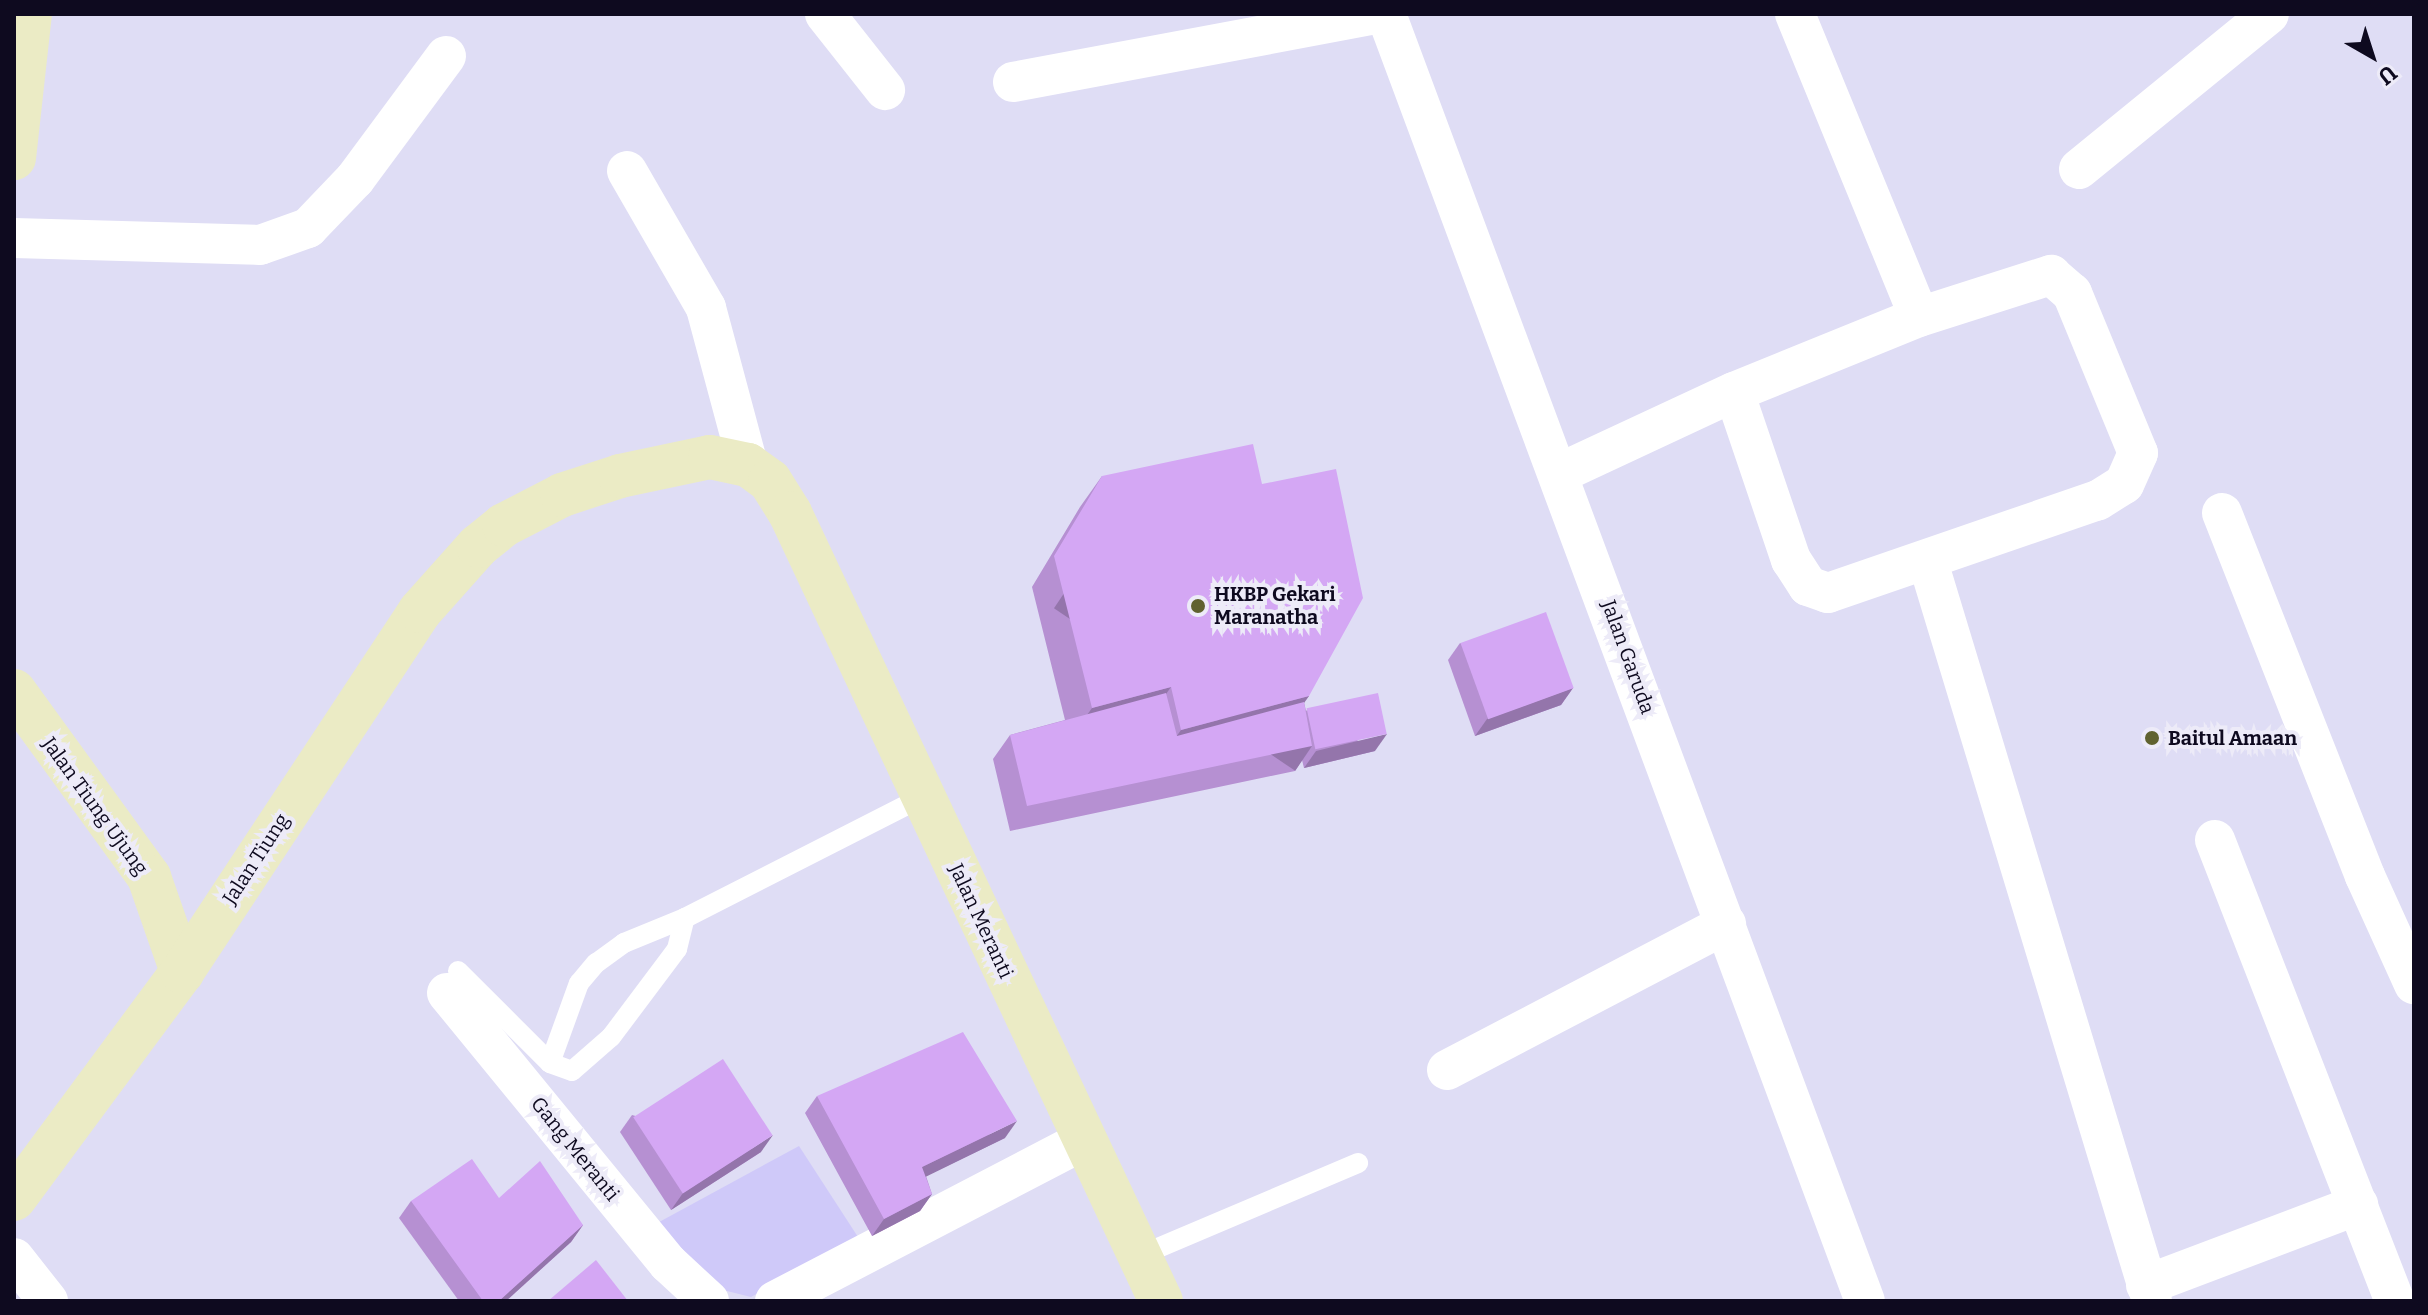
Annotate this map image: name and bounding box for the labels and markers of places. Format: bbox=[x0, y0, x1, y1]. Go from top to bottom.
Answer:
place label: HKBP Gekari Maranatha bbox=[1214, 582, 1336, 629]
marker: HKBP Gekari Maranatha bbox=[1189, 597, 1207, 615]
place label: Baitul Amaan bbox=[2168, 726, 2297, 750]
marker: Baitul Amaan bbox=[2143, 729, 2161, 747]

